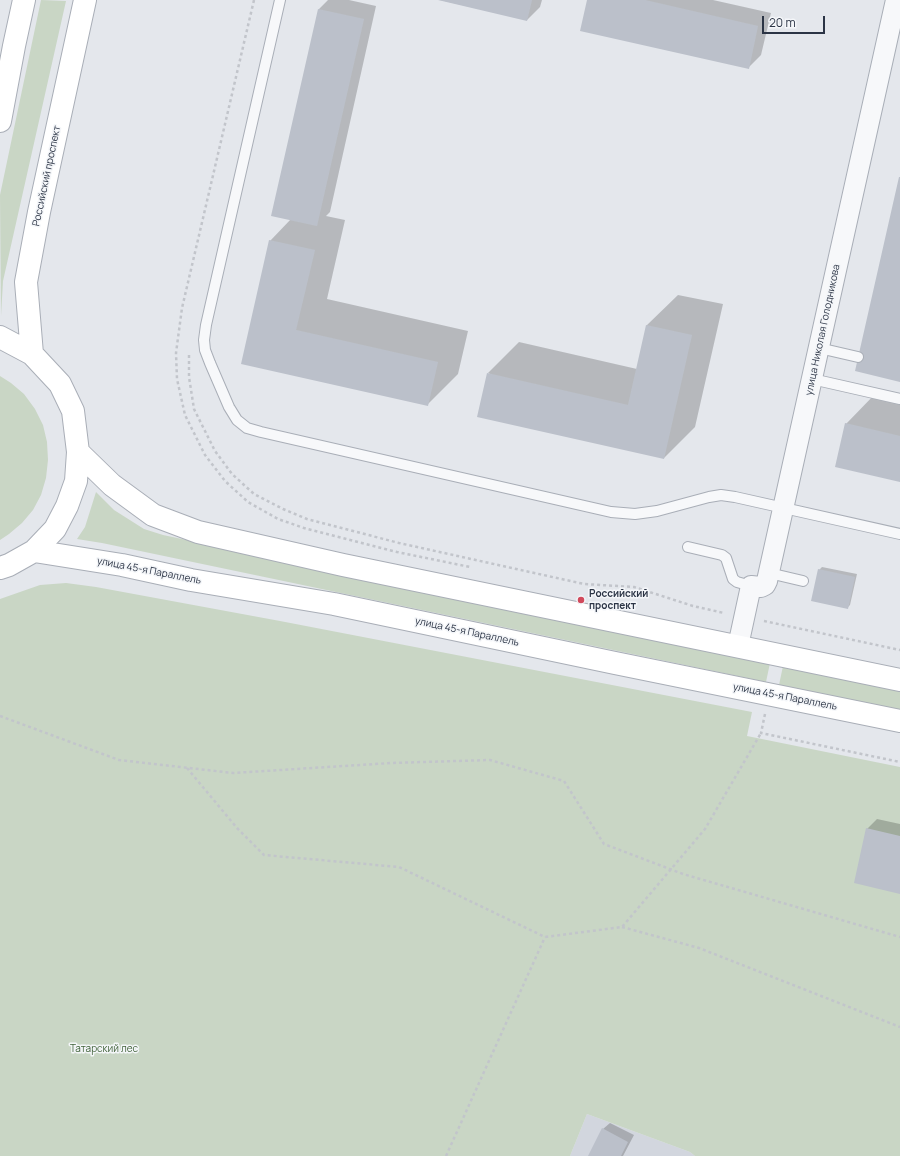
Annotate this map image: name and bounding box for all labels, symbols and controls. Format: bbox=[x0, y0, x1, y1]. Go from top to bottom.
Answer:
scale bar bbox=[764, 8, 827, 34]
text: 20 m bbox=[769, 14, 796, 31]
street label: Российский проспект bbox=[30, 125, 64, 227]
street label: улица Николая Голодникова bbox=[803, 263, 843, 397]
street label: улица 45-я Параллель bbox=[96, 555, 202, 587]
place label: Российский проспект bbox=[589, 588, 648, 612]
marker: Российский проспект bbox=[576, 595, 586, 605]
street label: улица 45-я Параллель bbox=[414, 615, 520, 649]
street label: улица 45-я Параллель bbox=[732, 681, 838, 713]
park label: Татарский лес bbox=[70, 1043, 138, 1055]

